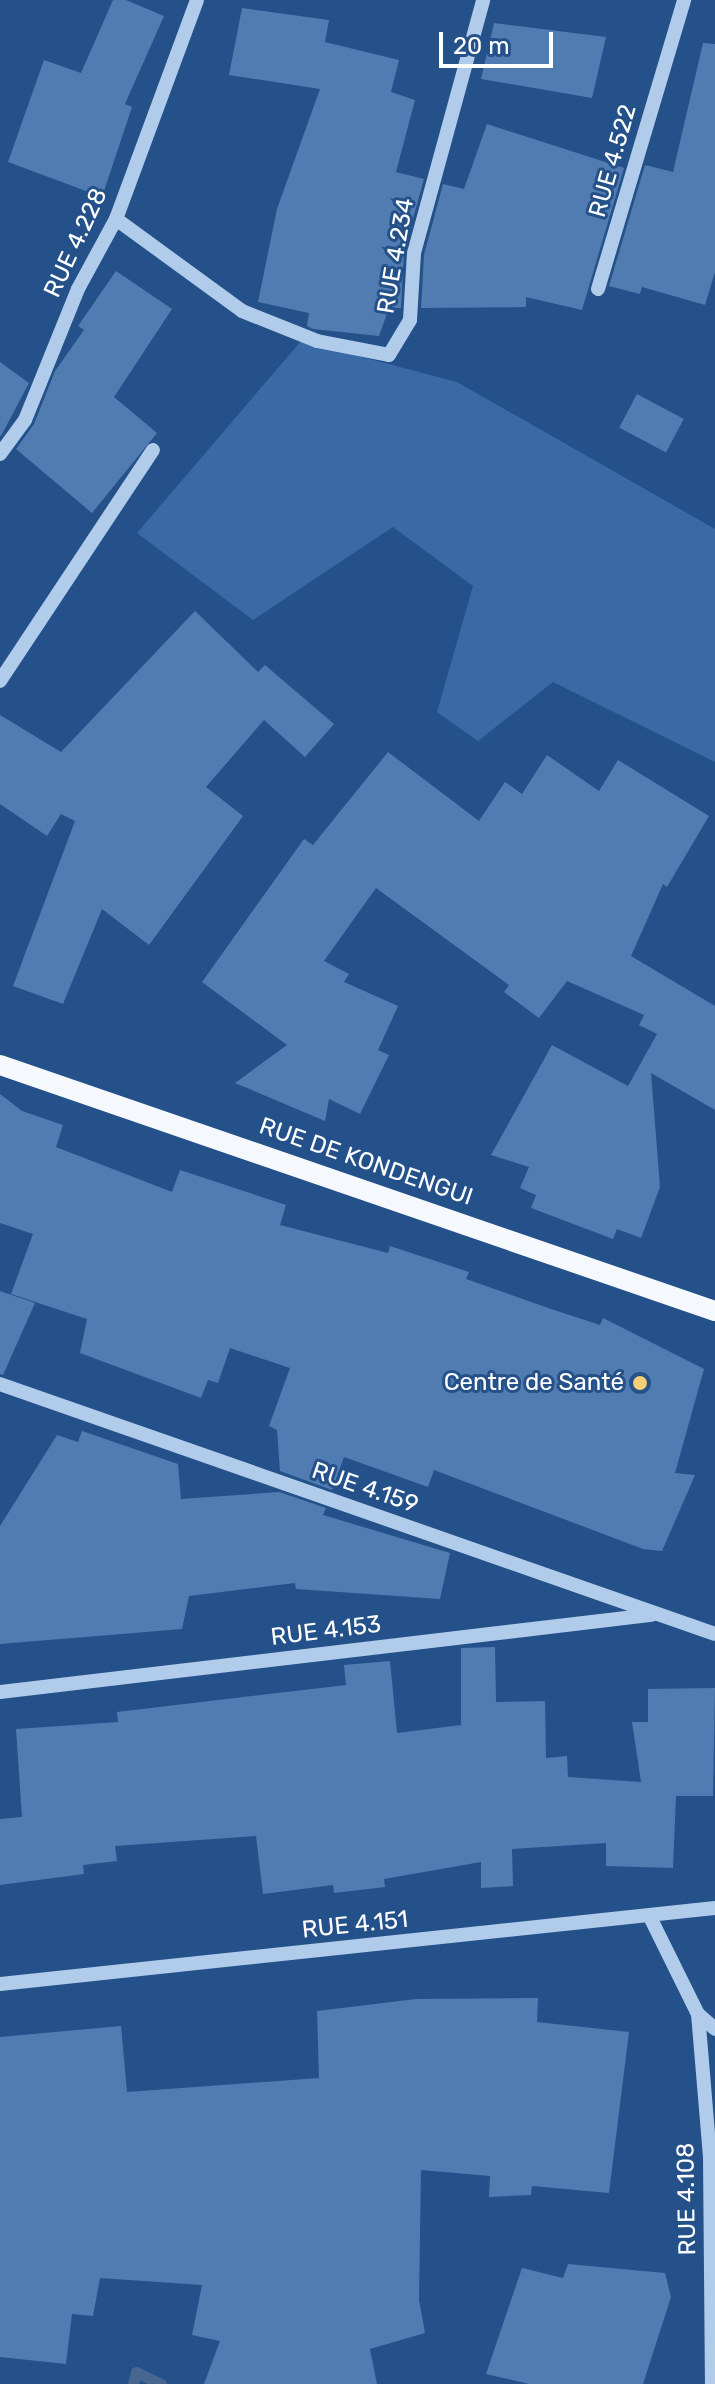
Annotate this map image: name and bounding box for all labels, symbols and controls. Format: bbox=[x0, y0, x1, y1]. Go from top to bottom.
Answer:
scale bar bbox=[443, 16, 557, 66]
text: 20 m bbox=[453, 32, 510, 60]
street label: RUE 4.522 bbox=[583, 101, 643, 221]
street label: RUE 4.228 bbox=[38, 184, 114, 302]
street label: RUE 4.234 bbox=[372, 196, 420, 316]
street label: RUE DE KONDENGUI bbox=[255, 1112, 477, 1212]
place label: Centre de Santé bbox=[444, 1369, 624, 1397]
marker: Centre de Santé bbox=[631, 1374, 649, 1392]
street label: RUE 4.159 bbox=[308, 1456, 422, 1520]
street label: RUE 4.153 bbox=[269, 1610, 383, 1652]
street label: RUE 4.151 bbox=[301, 1905, 409, 1945]
street label: RUE 4.108 bbox=[672, 2142, 702, 2256]

